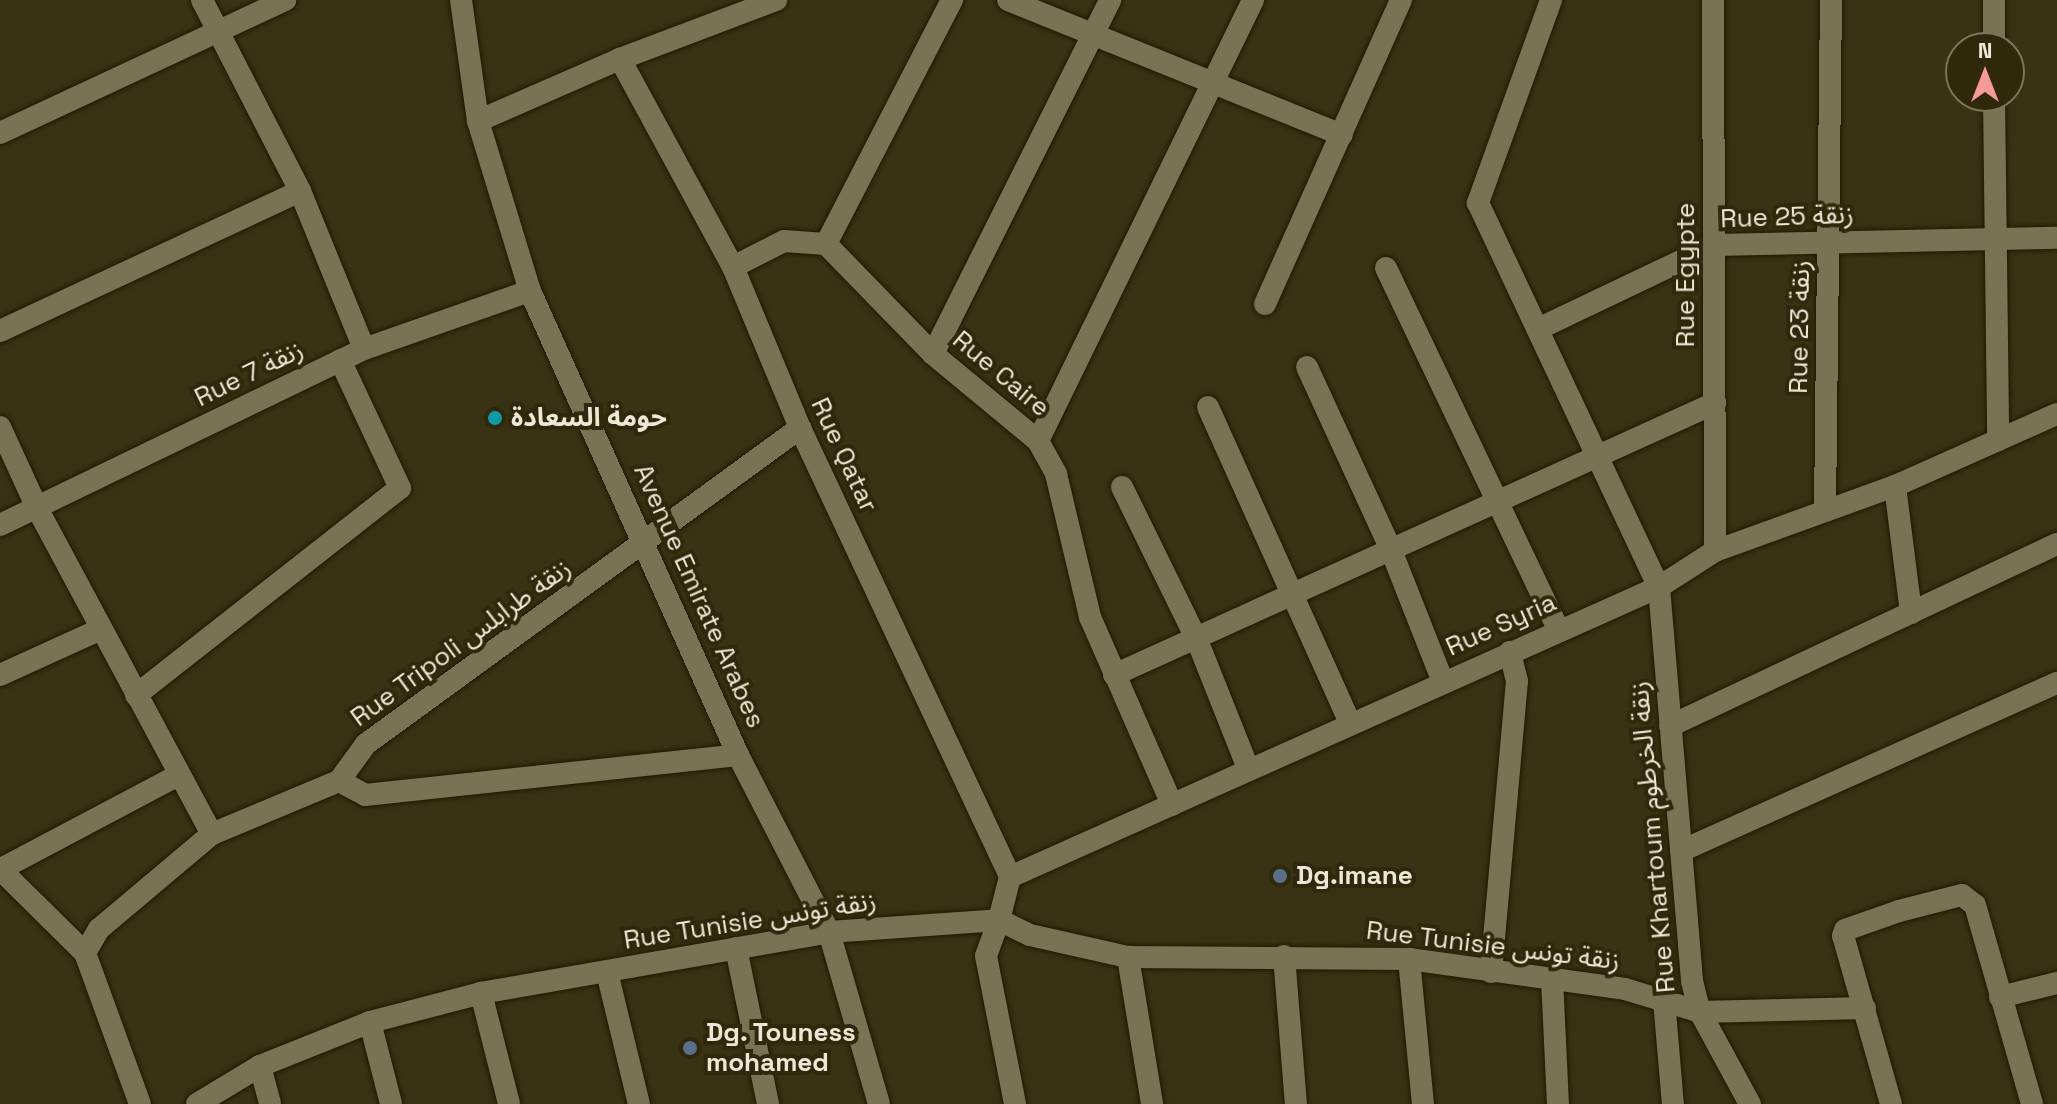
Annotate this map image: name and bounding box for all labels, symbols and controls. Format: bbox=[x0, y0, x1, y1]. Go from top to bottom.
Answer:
north arrow bbox=[1945, 32, 2025, 112]
text: N bbox=[1978, 36, 1992, 64]
street label: Rue 25 زنقة bbox=[1720, 199, 1854, 235]
street label: Rue Egypte bbox=[1670, 203, 1702, 347]
street label: Rue 23 زنقة bbox=[1783, 260, 1817, 394]
street label: Rue Caire bbox=[946, 324, 1056, 424]
street label: Rue 7 زنقة bbox=[190, 334, 308, 414]
street label: Rue Qatar bbox=[804, 393, 884, 517]
place label: حومة السعادة bbox=[511, 402, 667, 434]
marker: حومة السعادة bbox=[486, 409, 504, 427]
street label: Avenue Emirate Arabes bbox=[627, 459, 771, 733]
street label: Rue Tripoli زنقة طرابلس bbox=[345, 552, 577, 734]
street label: Rue Syria bbox=[1441, 587, 1561, 663]
street label: Rue Khartoum زنقة الخرطوم bbox=[1624, 680, 1682, 994]
place label: Dg.imane bbox=[1296, 860, 1413, 892]
marker: Dg.imane bbox=[1271, 867, 1289, 885]
street label: Rue Tunisie زنقة تونس bbox=[621, 886, 879, 956]
street label: Rue Tunisie زنقة تونس bbox=[1364, 915, 1622, 977]
place label: Dg. Touness mohamed bbox=[706, 1017, 857, 1078]
marker: Dg. Touness mohamed bbox=[681, 1039, 699, 1057]

